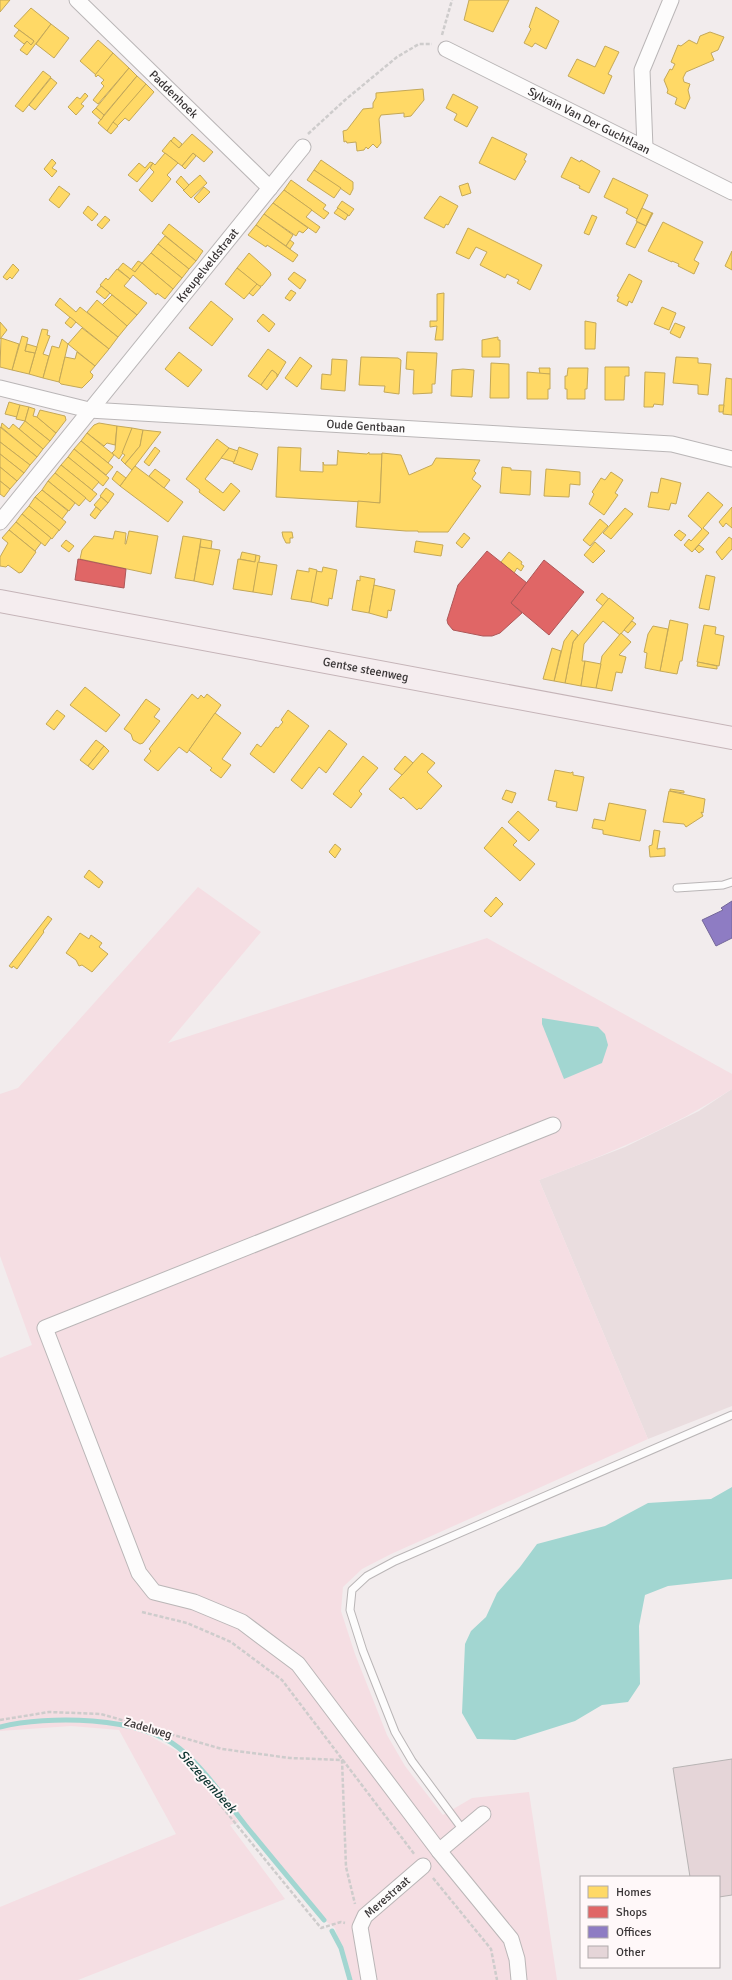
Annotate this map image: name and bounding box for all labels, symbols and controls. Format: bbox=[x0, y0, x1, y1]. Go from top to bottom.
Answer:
street label: Paddenhoek bbox=[146, 67, 201, 122]
street label: Sylvain Van Der Guchtlaan bbox=[525, 84, 653, 158]
street label: Kreupelveldstraat bbox=[173, 226, 242, 306]
street label: Oude Gentbaan bbox=[326, 417, 406, 436]
street label: Gentse steenweg bbox=[321, 655, 410, 685]
street label: Zadelweg bbox=[122, 1714, 174, 1742]
water label: Siezegembeek bbox=[175, 1747, 241, 1818]
street label: Merestraat bbox=[361, 1873, 414, 1921]
legend bbox=[580, 1876, 720, 1968]
text: Homes bbox=[616, 1885, 651, 1900]
text: Shops bbox=[616, 1905, 647, 1920]
text: Offices bbox=[616, 1925, 651, 1940]
text: Other bbox=[616, 1945, 646, 1960]

